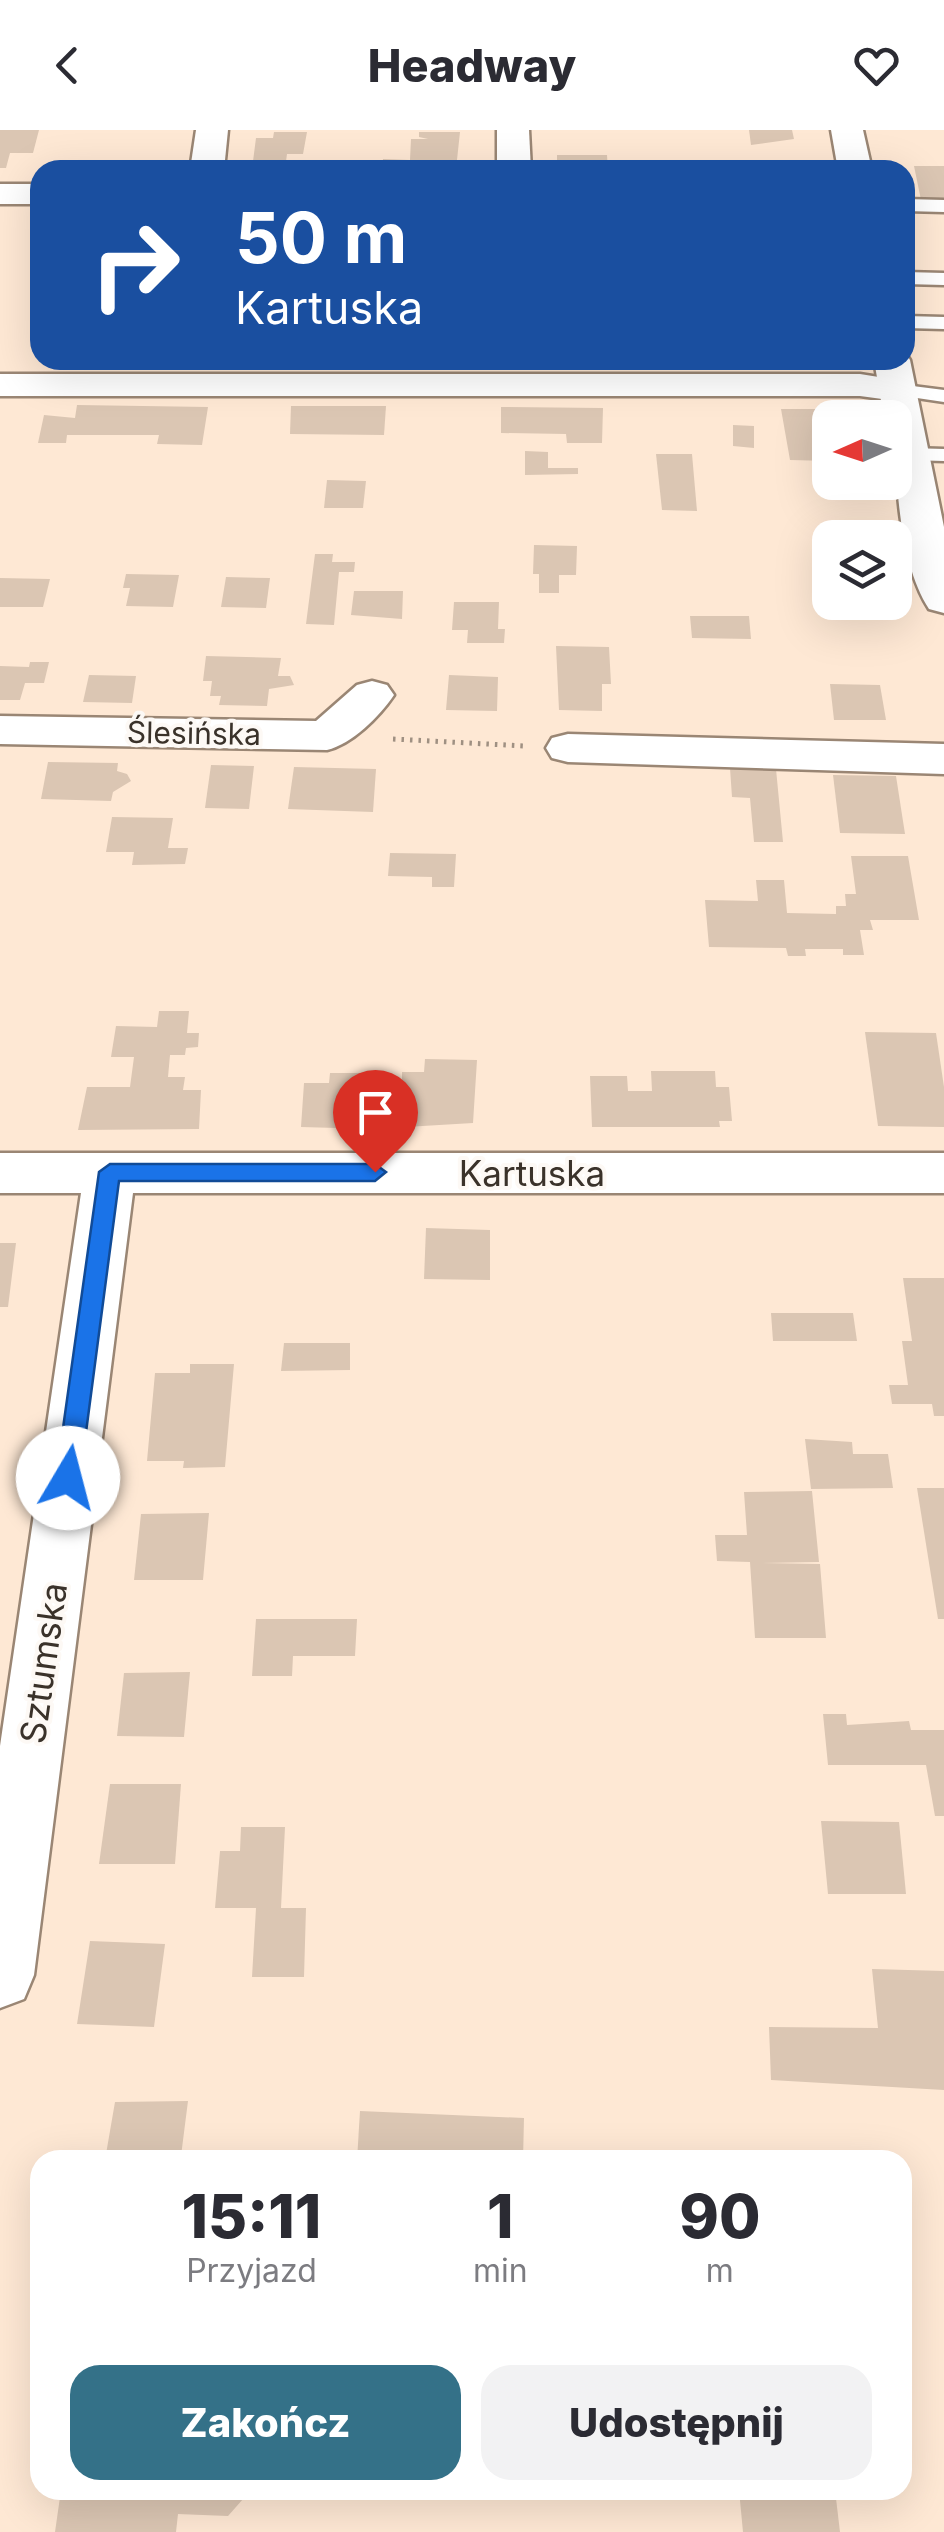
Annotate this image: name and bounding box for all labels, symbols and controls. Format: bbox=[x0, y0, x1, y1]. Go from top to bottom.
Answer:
icon: back bbox=[40, 38, 95, 93]
text: Headway bbox=[368, 38, 576, 93]
icon: heart bbox=[849, 38, 904, 93]
text: 50 m bbox=[235, 195, 407, 280]
icon: right bbox=[70, 200, 200, 330]
text: Kartuska bbox=[235, 280, 423, 335]
north arrow bbox=[812, 400, 912, 500]
map controls bbox=[812, 400, 912, 620]
button: layers bbox=[812, 520, 912, 620]
street label: Ślesińska bbox=[127, 714, 261, 752]
pin bbox=[333, 1070, 418, 1173]
icon: arrive bbox=[348, 1085, 403, 1140]
street label: Kartuska bbox=[459, 1152, 605, 1194]
position arrow bbox=[16, 1426, 120, 1530]
street label: Sztumska bbox=[11, 1580, 75, 1746]
text: 15:11 bbox=[182, 2180, 321, 2252]
text: 1 bbox=[487, 2180, 513, 2252]
text: 90 bbox=[679, 2180, 760, 2252]
text: Przyjazd bbox=[186, 2251, 317, 2290]
text: min bbox=[473, 2251, 528, 2290]
text: m bbox=[706, 2251, 734, 2290]
button: Zakończ bbox=[70, 2365, 461, 2480]
button: Udostępnij bbox=[481, 2365, 872, 2480]

